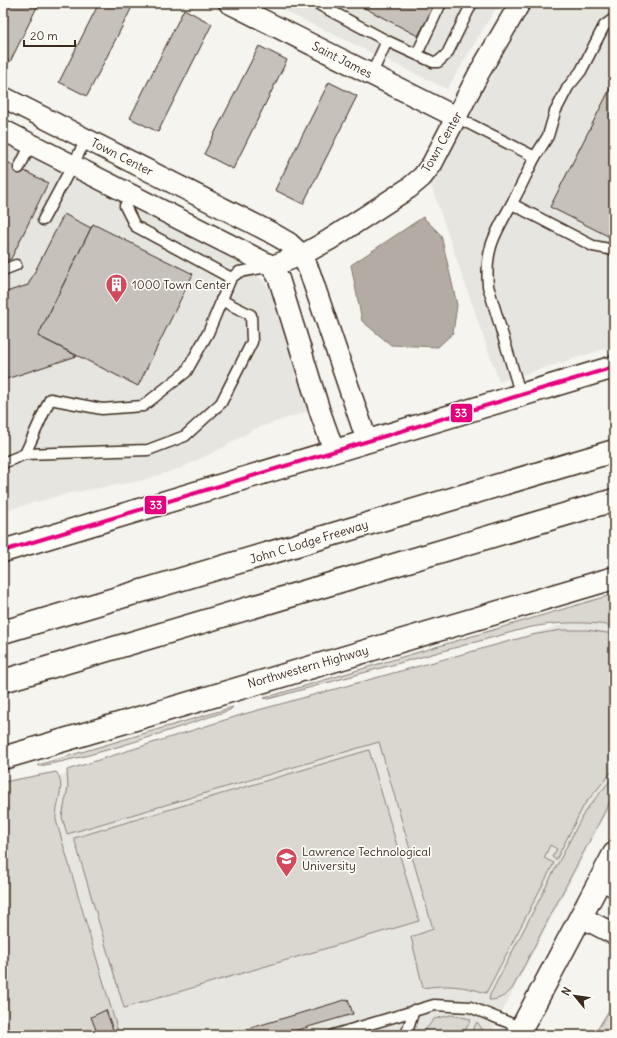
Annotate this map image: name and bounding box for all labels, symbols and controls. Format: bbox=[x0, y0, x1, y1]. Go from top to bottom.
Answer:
scale bar bbox=[24, 22, 75, 48]
text: 20 m bbox=[30, 28, 58, 43]
street label: Saint James bbox=[310, 38, 375, 81]
street label: Town Center bbox=[418, 109, 465, 175]
street label: Town Center bbox=[89, 135, 156, 179]
building icon: 1000 Town Center bbox=[103, 272, 129, 305]
place label: 1000 Town Center bbox=[132, 277, 231, 292]
line badge: 33 bbox=[450, 403, 473, 423]
text: 33 bbox=[455, 406, 467, 420]
line badge: 33 bbox=[144, 495, 167, 515]
text: 33 bbox=[150, 498, 162, 512]
street label: John C Lodge Freeway bbox=[248, 516, 370, 567]
street label: Northwestern Highway bbox=[246, 642, 370, 691]
place label: Lawrence Technological University bbox=[302, 844, 431, 873]
school or university icon: Lawrence Technological University bbox=[274, 846, 300, 879]
north arrow bbox=[555, 976, 595, 1016]
text: N bbox=[558, 984, 574, 998]

